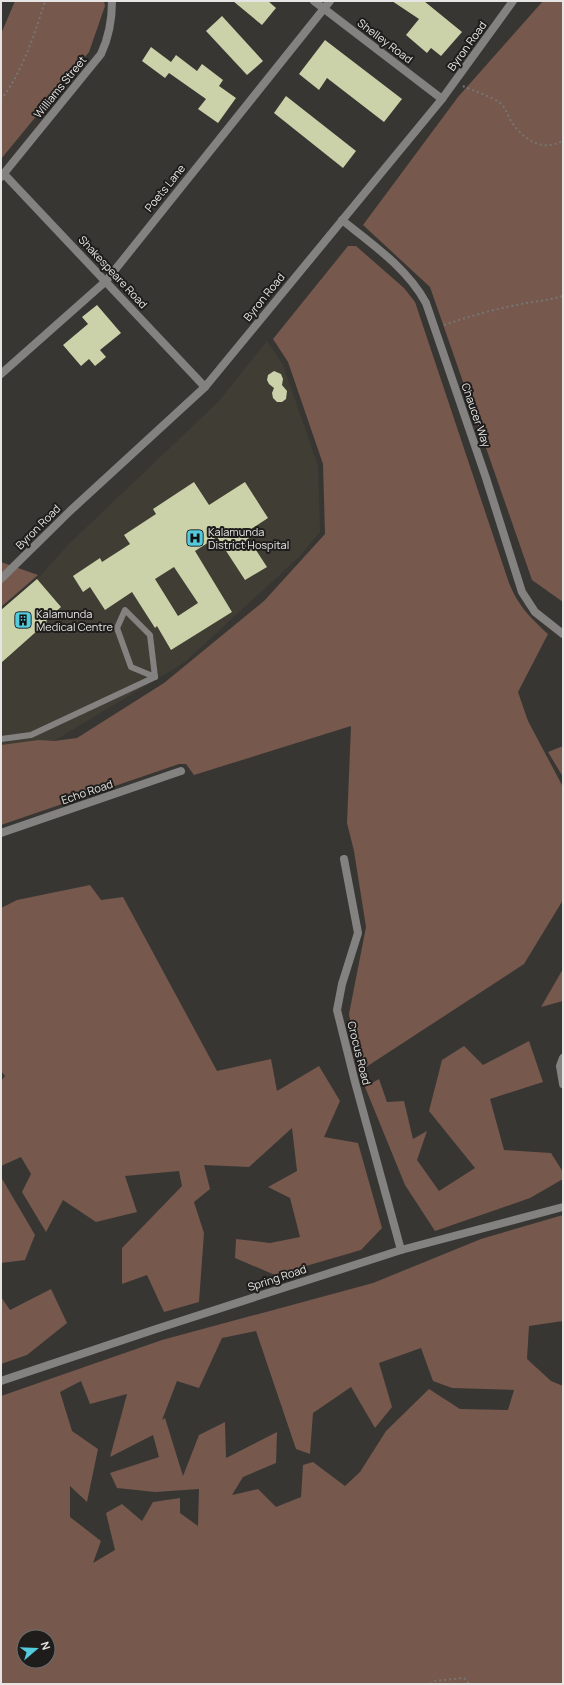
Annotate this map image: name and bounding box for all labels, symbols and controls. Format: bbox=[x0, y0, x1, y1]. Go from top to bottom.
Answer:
street label: Shelley Road bbox=[355, 15, 416, 66]
street label: Byron Road bbox=[444, 18, 490, 73]
street label: Williams Street bbox=[30, 52, 89, 121]
street label: Poets Lane bbox=[141, 161, 189, 214]
street label: Shakespeare Road bbox=[76, 232, 151, 311]
street label: Byron Road bbox=[240, 270, 288, 324]
street label: Chaucer Way bbox=[458, 381, 495, 449]
street label: Byron Road bbox=[12, 501, 63, 552]
place label: Kalamunda District Hospital bbox=[208, 524, 289, 552]
hospital icon: Kalamunda District Hospital bbox=[185, 528, 205, 548]
place label: Kalamunda Medical Centre bbox=[36, 606, 114, 634]
building icon: Kalamunda Medical Centre bbox=[13, 610, 33, 630]
street label: Echo Road bbox=[59, 776, 115, 807]
street label: Crocus Road bbox=[344, 1020, 375, 1086]
street label: Spring Road bbox=[245, 1261, 308, 1294]
north arrow bbox=[16, 1629, 56, 1669]
text: N bbox=[38, 1639, 54, 1652]

